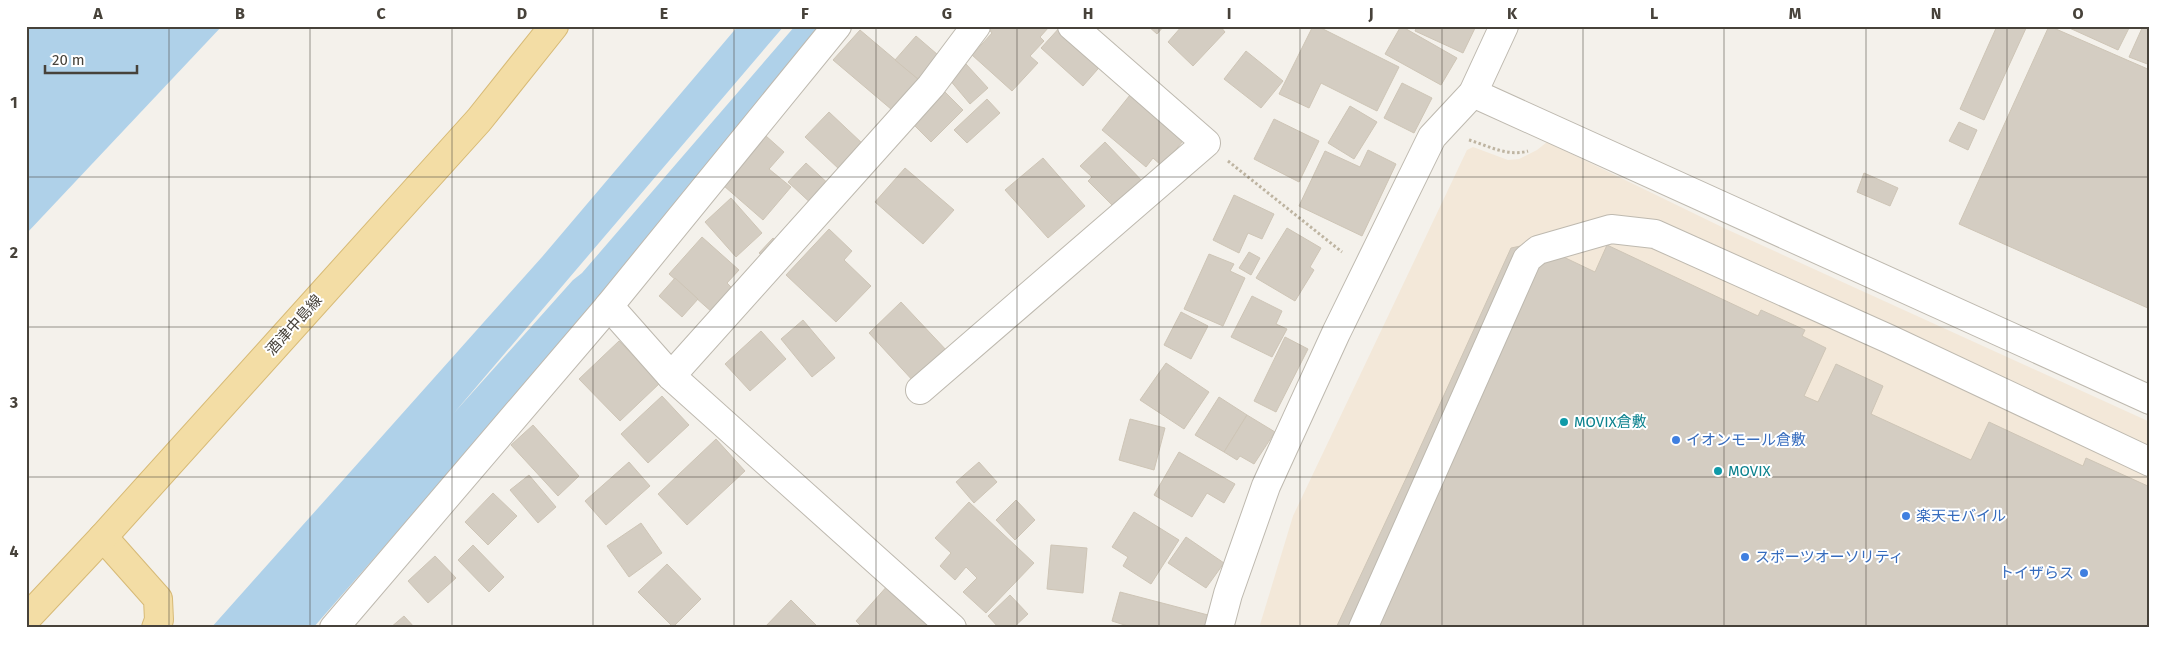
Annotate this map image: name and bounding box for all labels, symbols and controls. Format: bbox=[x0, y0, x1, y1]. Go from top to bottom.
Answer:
text: A bbox=[92, 4, 103, 23]
text: B bbox=[235, 4, 245, 23]
text: C bbox=[376, 4, 386, 23]
text: D bbox=[517, 4, 527, 23]
text: E bbox=[660, 4, 668, 23]
text: F bbox=[801, 4, 809, 23]
text: G bbox=[942, 4, 952, 23]
text: H bbox=[1083, 4, 1093, 23]
text: I bbox=[1227, 4, 1231, 23]
text: J bbox=[1367, 4, 1374, 23]
text: K bbox=[1507, 4, 1518, 23]
text: L bbox=[1650, 4, 1658, 23]
text: M bbox=[1789, 4, 1802, 23]
text: N bbox=[1931, 4, 1941, 23]
text: O bbox=[2072, 4, 2084, 23]
scale bar bbox=[45, 42, 138, 74]
text: 20 m bbox=[52, 51, 85, 69]
text: 1 bbox=[10, 93, 18, 112]
text: 2 bbox=[10, 243, 18, 262]
street label: 酒津中島線 bbox=[262, 291, 326, 359]
text: 3 bbox=[9, 393, 18, 412]
place label: MOVIX倉敷 bbox=[1574, 413, 1647, 431]
marker: MOVIX倉敷 bbox=[1558, 416, 1570, 428]
place label: イオンモール倉敷 bbox=[1686, 431, 1806, 449]
marker: イオンモール倉敷 bbox=[1670, 434, 1682, 446]
place label: MOVIX bbox=[1728, 462, 1772, 480]
marker: MOVIX bbox=[1712, 465, 1724, 477]
place label: 楽天モバイル bbox=[1916, 507, 2006, 525]
marker: 楽天モバイル bbox=[1900, 510, 1912, 522]
text: 4 bbox=[9, 542, 19, 561]
place label: スポーツオーソリティ bbox=[1755, 548, 1904, 566]
marker: スポーツオーソリティ bbox=[1739, 551, 1751, 563]
place label: トイザらス bbox=[1999, 564, 2074, 582]
marker: トイザらス bbox=[2078, 567, 2090, 579]

